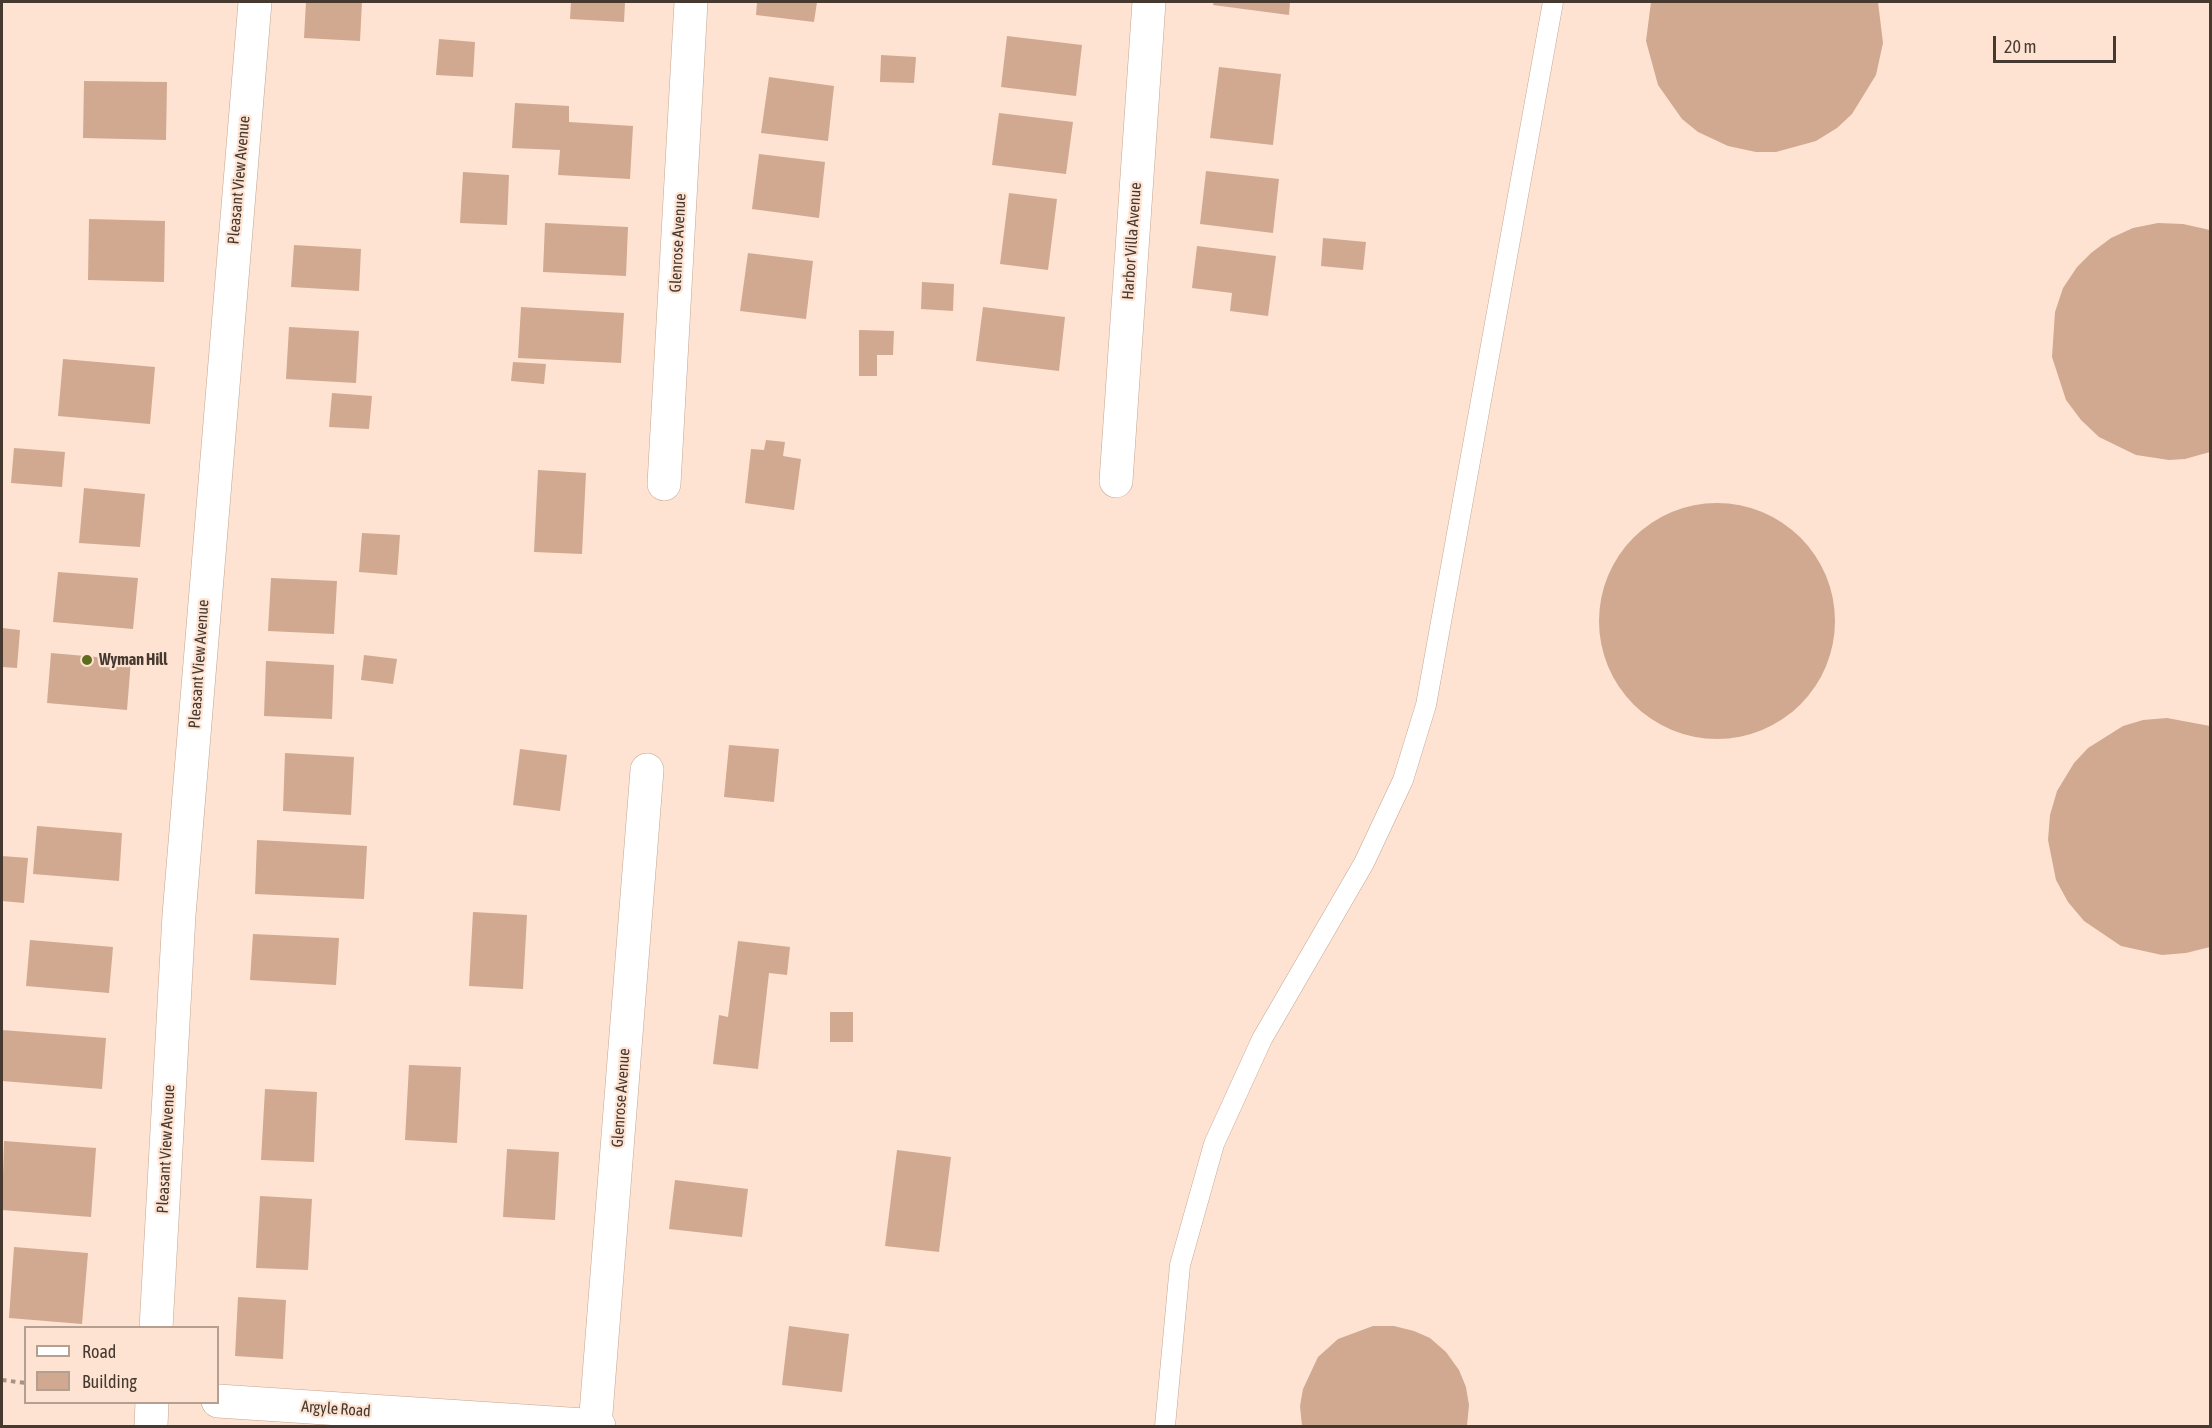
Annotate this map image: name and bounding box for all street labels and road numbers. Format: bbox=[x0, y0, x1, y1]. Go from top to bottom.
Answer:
street label: Pleasant View Avenue bbox=[224, 115, 254, 245]
street label: Harbor Villa Avenue bbox=[1118, 182, 1146, 300]
street label: Glenrose Avenue bbox=[666, 193, 690, 293]
street label: Pleasant View Avenue bbox=[185, 599, 213, 729]
street label: Glenrose Avenue bbox=[608, 1048, 634, 1148]
street label: Pleasant View Avenue bbox=[153, 1084, 179, 1214]
street label: Argyle Road bbox=[301, 1397, 371, 1421]

